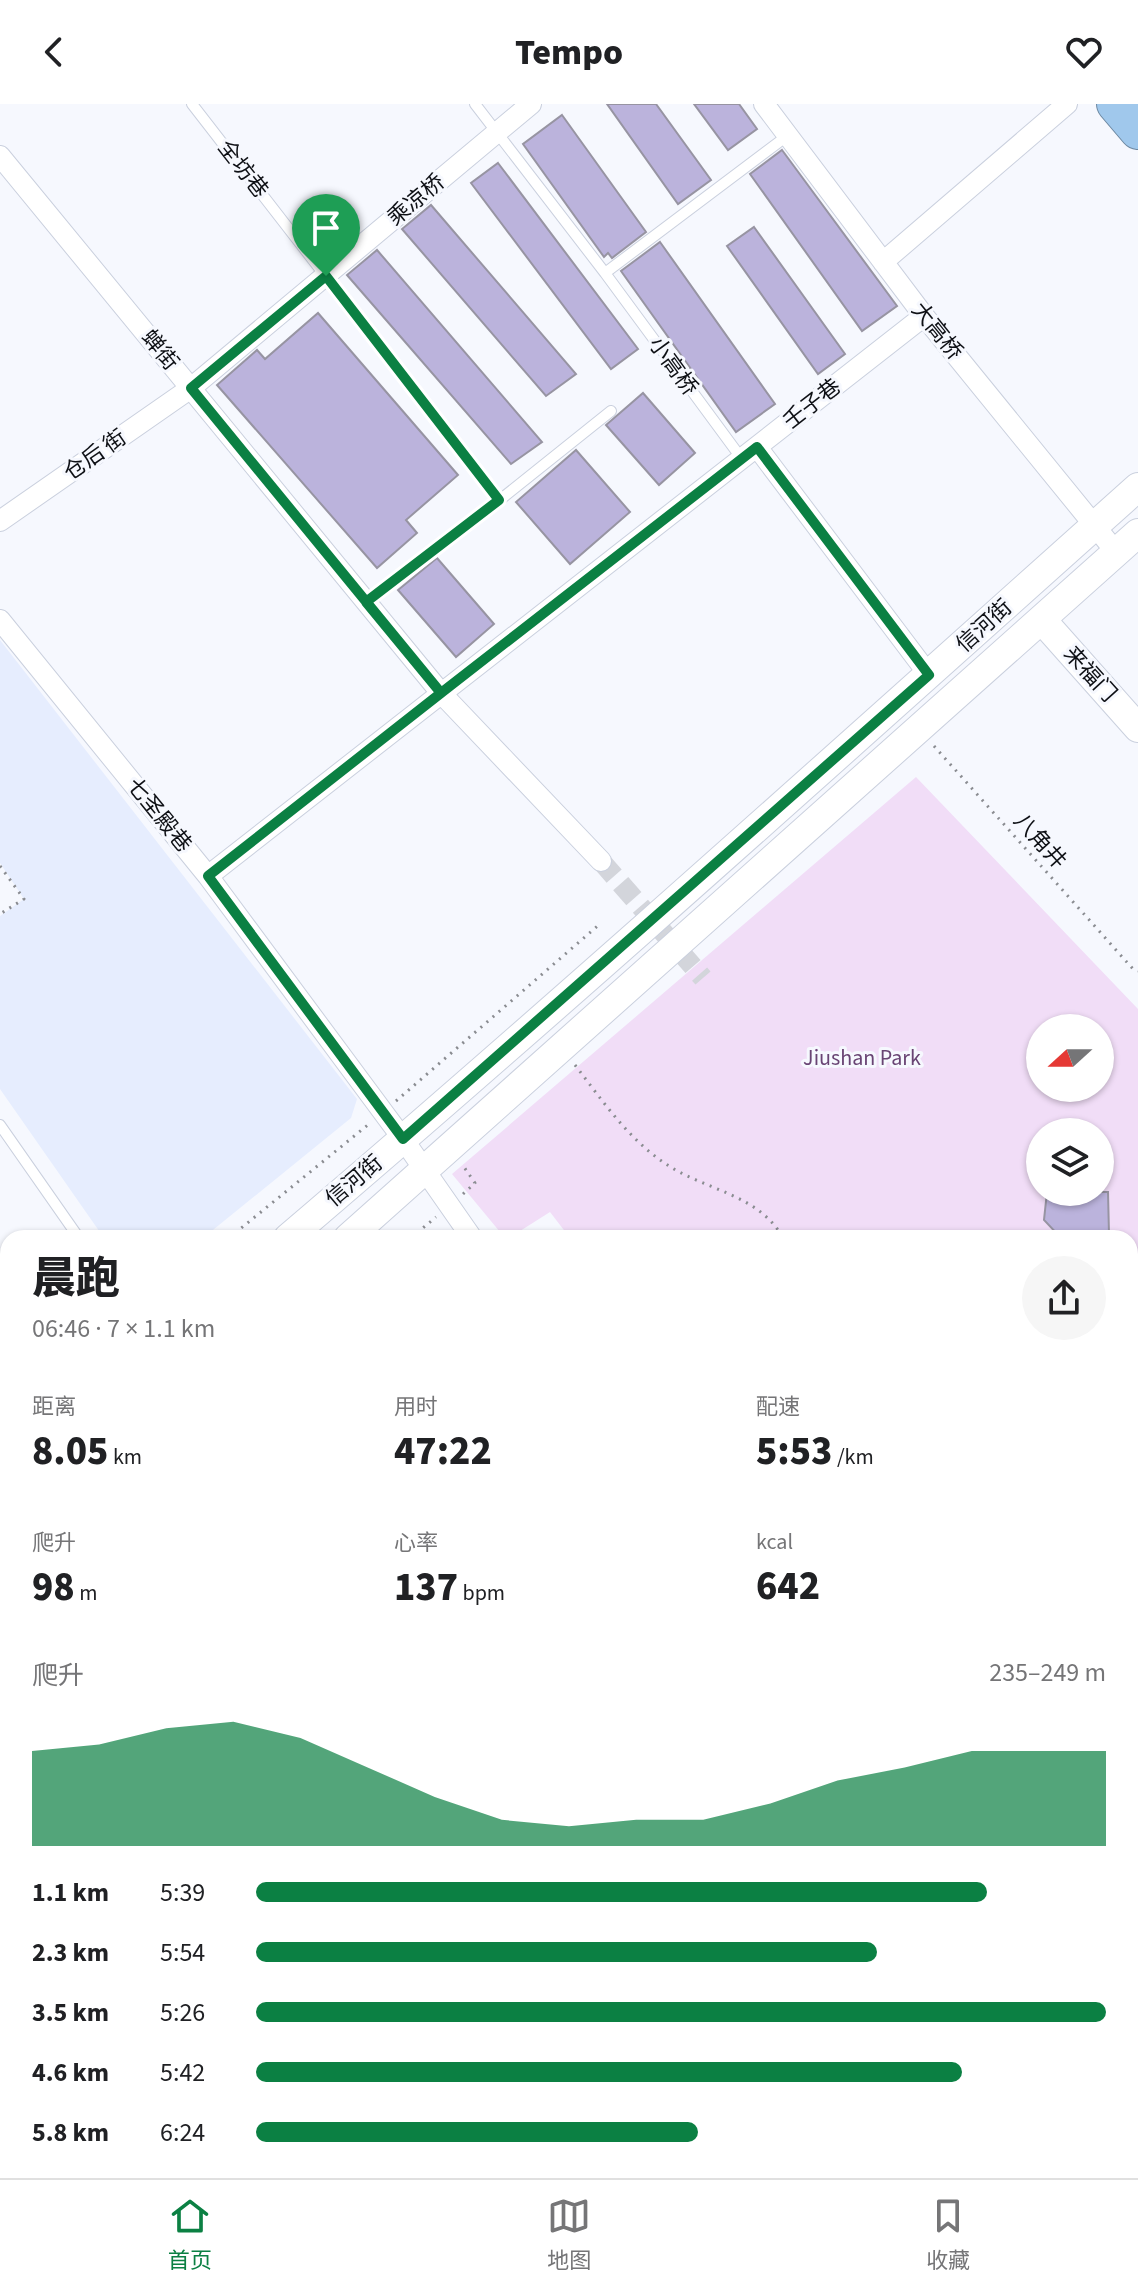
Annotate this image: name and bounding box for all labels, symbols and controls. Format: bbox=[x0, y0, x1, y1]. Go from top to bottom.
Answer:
text: Tempo bbox=[515, 27, 623, 78]
icon: back bbox=[32, 30, 76, 74]
icon: heart bbox=[1062, 30, 1106, 74]
street label: 全坊巷 bbox=[210, 133, 276, 205]
street label: 乘凉桥 bbox=[380, 167, 452, 233]
pin bbox=[292, 194, 360, 276]
icon: arrive bbox=[304, 206, 348, 250]
street label: 大高桥 bbox=[904, 295, 970, 367]
street label: 蝉街 bbox=[134, 323, 186, 377]
street label: 小高桥 bbox=[641, 330, 705, 402]
street label: 壬子巷 bbox=[776, 371, 848, 437]
street label: 仓后 街 bbox=[57, 422, 133, 488]
street label: 信河街 bbox=[949, 592, 1019, 660]
street label: 来福门 bbox=[1056, 639, 1124, 709]
street label: 七圣殿巷 bbox=[119, 771, 199, 859]
street label: 八角井 bbox=[1006, 806, 1074, 876]
north arrow bbox=[1026, 1014, 1114, 1102]
map controls bbox=[1026, 1014, 1114, 1206]
park label: Jiushan Park bbox=[803, 1042, 921, 1074]
button: layers bbox=[1026, 1118, 1114, 1206]
street label: 信河街 bbox=[318, 1148, 390, 1214]
text: 晨跑 bbox=[32, 1248, 120, 1311]
button: share bbox=[1022, 1256, 1106, 1340]
text: 06:46 · 7 × 1.1 km bbox=[32, 1310, 215, 1347]
text: 距离 bbox=[32, 1391, 76, 1423]
text: 用时 bbox=[394, 1391, 438, 1423]
text: 配速 bbox=[756, 1391, 800, 1423]
text: 8.05 bbox=[32, 1423, 108, 1480]
text: 47:22 bbox=[394, 1423, 492, 1480]
text: 5:53 bbox=[756, 1423, 832, 1480]
text: km bbox=[108, 1441, 142, 1473]
text: /km bbox=[832, 1441, 874, 1473]
text: kcal bbox=[756, 1526, 793, 1558]
text: 爬升 bbox=[32, 1527, 76, 1559]
text: 心率 bbox=[394, 1527, 438, 1559]
text: 642 bbox=[756, 1558, 820, 1615]
text: 98 bbox=[32, 1559, 75, 1616]
text: 137 bbox=[394, 1559, 458, 1616]
text: m bbox=[75, 1577, 97, 1609]
text: bpm bbox=[458, 1577, 505, 1609]
text: 235–249 m bbox=[989, 1654, 1106, 1691]
text: 爬升 bbox=[32, 1657, 84, 1694]
text: 1.1 km bbox=[32, 1874, 109, 1911]
text: 5:39 bbox=[160, 1874, 205, 1911]
text: 2.3 km bbox=[32, 1934, 109, 1971]
text: 5:54 bbox=[160, 1934, 205, 1971]
text: 3.5 km bbox=[32, 1994, 109, 2031]
text: 5:26 bbox=[160, 1994, 205, 2031]
text: 4.6 km bbox=[32, 2054, 109, 2091]
text: 5:42 bbox=[160, 2054, 205, 2091]
text: 5.8 km bbox=[32, 2114, 109, 2151]
text: 6:24 bbox=[160, 2114, 205, 2151]
tab: 首页 bbox=[168, 2194, 212, 2277]
tab: 地图 bbox=[547, 2194, 591, 2277]
tab: 收藏 bbox=[926, 2194, 970, 2277]

